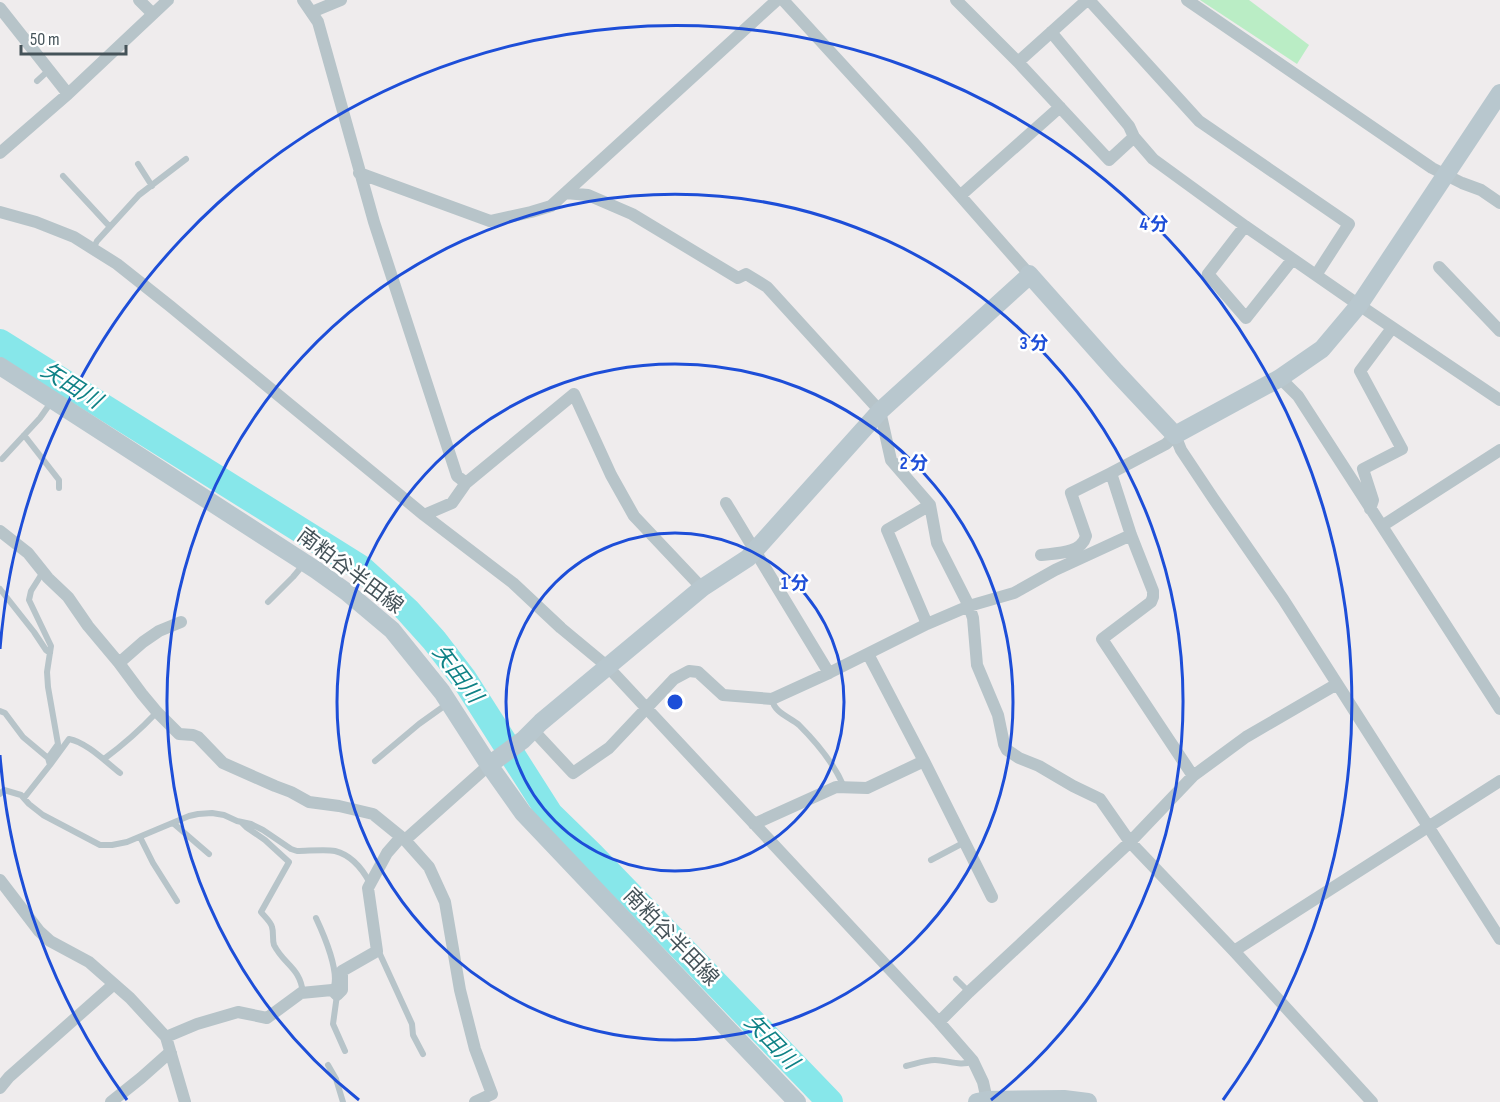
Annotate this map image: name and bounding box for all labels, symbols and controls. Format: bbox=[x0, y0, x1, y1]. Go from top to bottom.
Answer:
scale bar bbox=[21, 18, 126, 56]
text: 50 m bbox=[30, 29, 60, 50]
text: 4 分 bbox=[1139, 214, 1169, 235]
text: 3 分 bbox=[1020, 333, 1048, 354]
water label: 矢田川 bbox=[36, 357, 108, 416]
text: 2 分 bbox=[900, 453, 928, 474]
street label: 南粕谷半田線 bbox=[292, 523, 408, 619]
text: 1 分 bbox=[781, 573, 809, 594]
water label: 矢田川 bbox=[426, 640, 489, 710]
centre of rings bbox=[665, 692, 685, 712]
street label: 南粕谷半田線 bbox=[618, 883, 724, 991]
water label: 矢田川 bbox=[738, 1009, 805, 1077]

